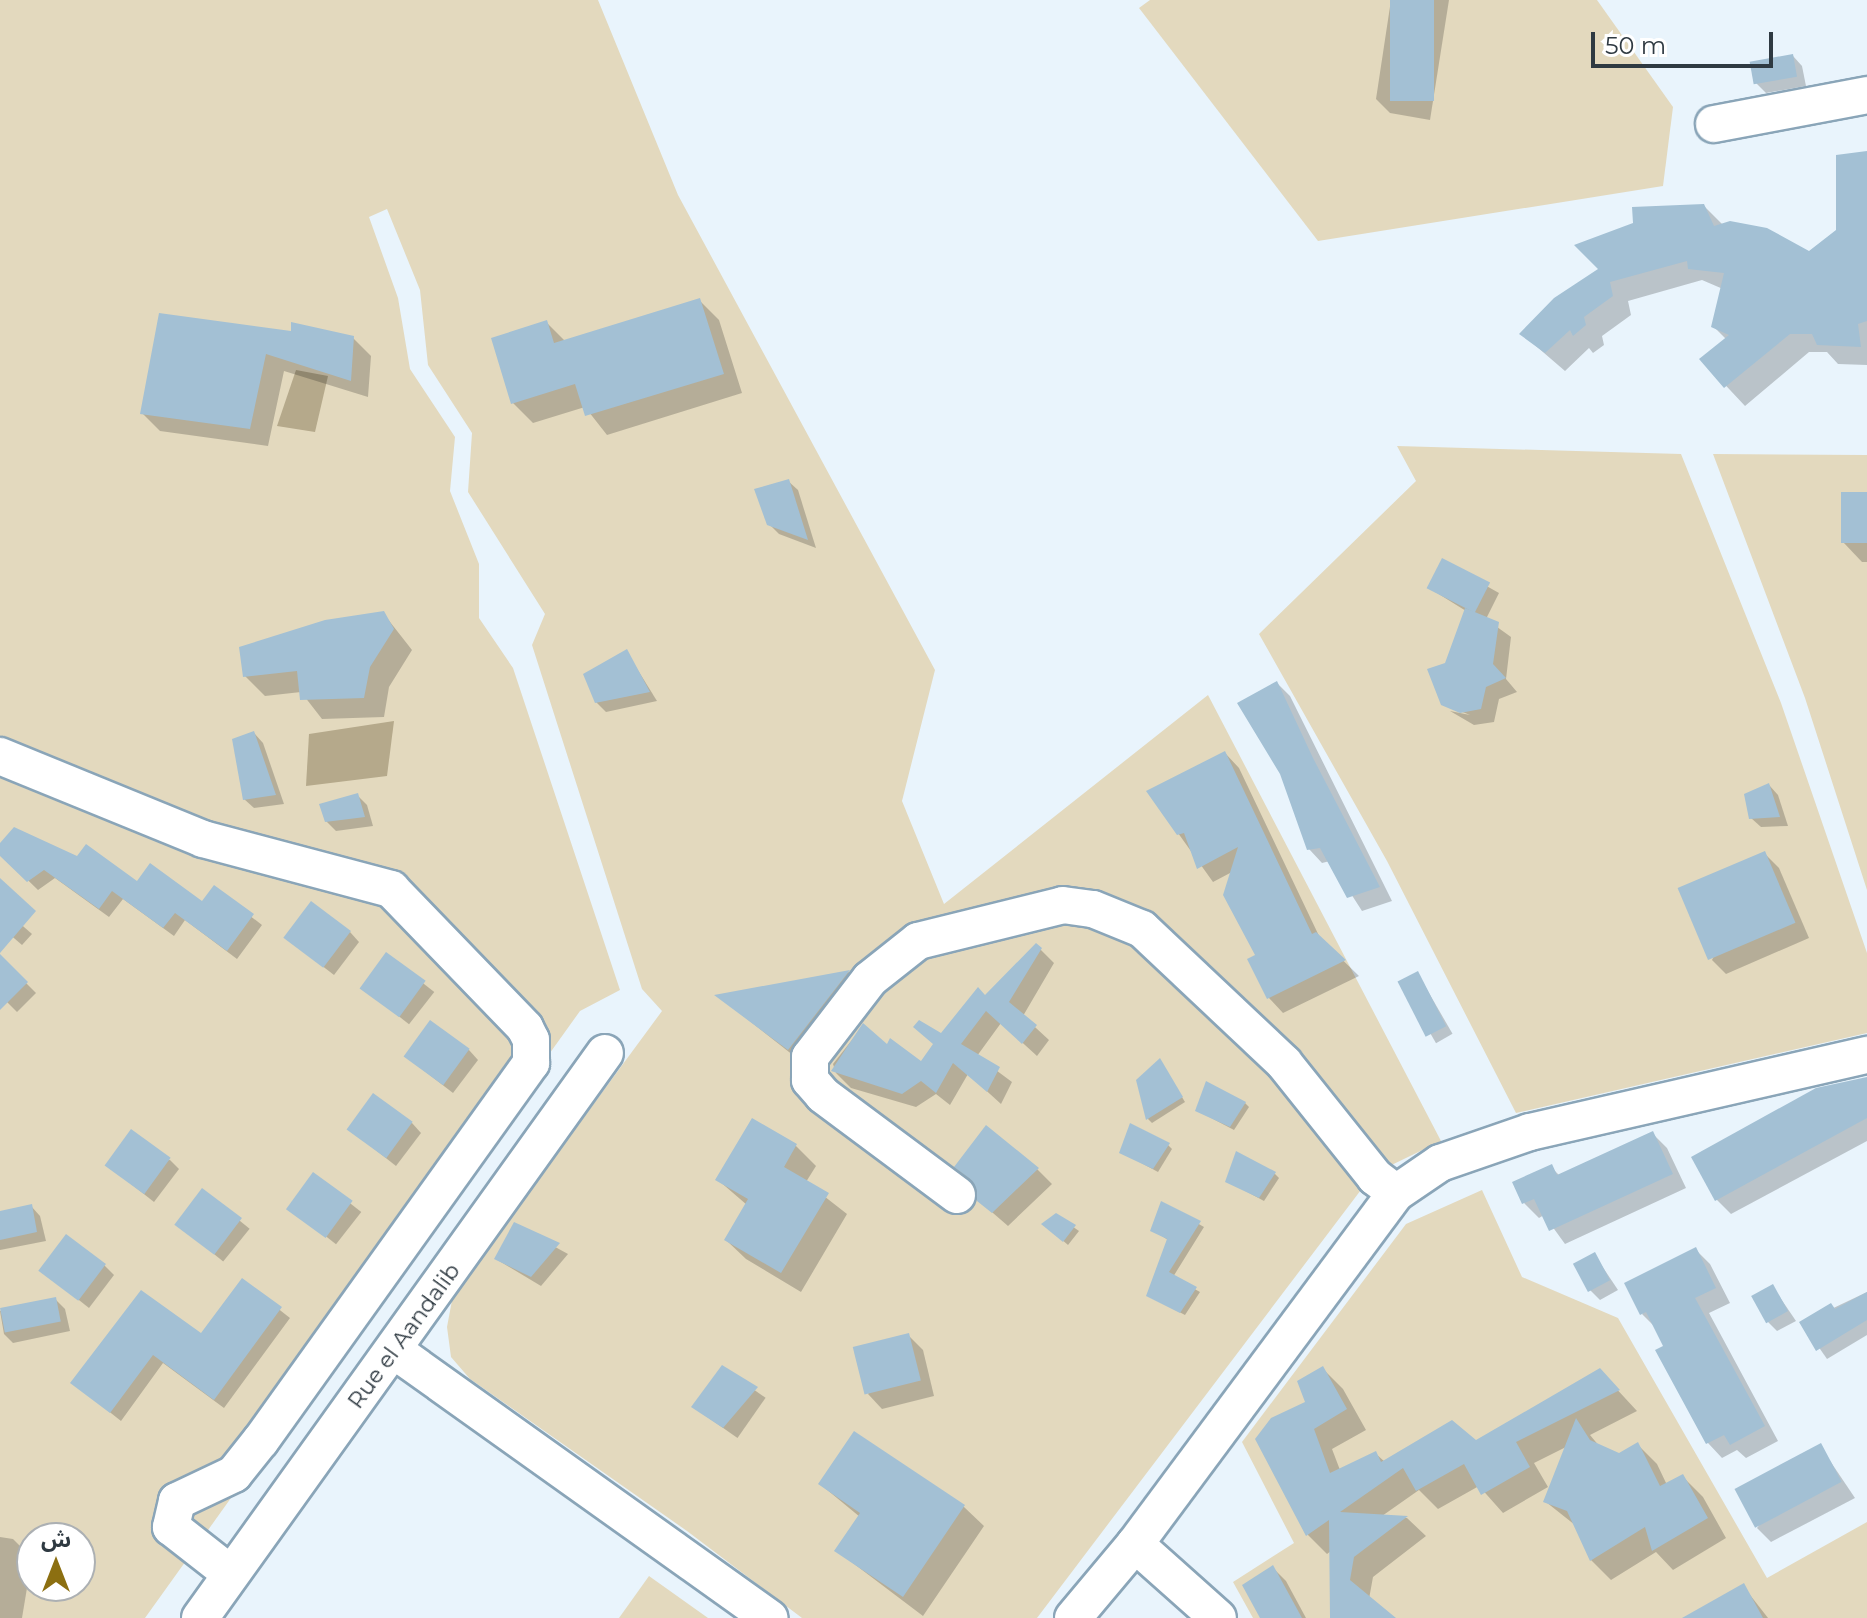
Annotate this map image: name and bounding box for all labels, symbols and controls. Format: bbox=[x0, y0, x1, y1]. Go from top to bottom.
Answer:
scale bar bbox=[1595, 16, 1777, 66]
text: 50 m bbox=[1605, 31, 1666, 60]
street label: Rue el Aandalib bbox=[342, 1258, 466, 1414]
north arrow bbox=[16, 1522, 96, 1602]
text: ش bbox=[41, 1526, 71, 1553]

